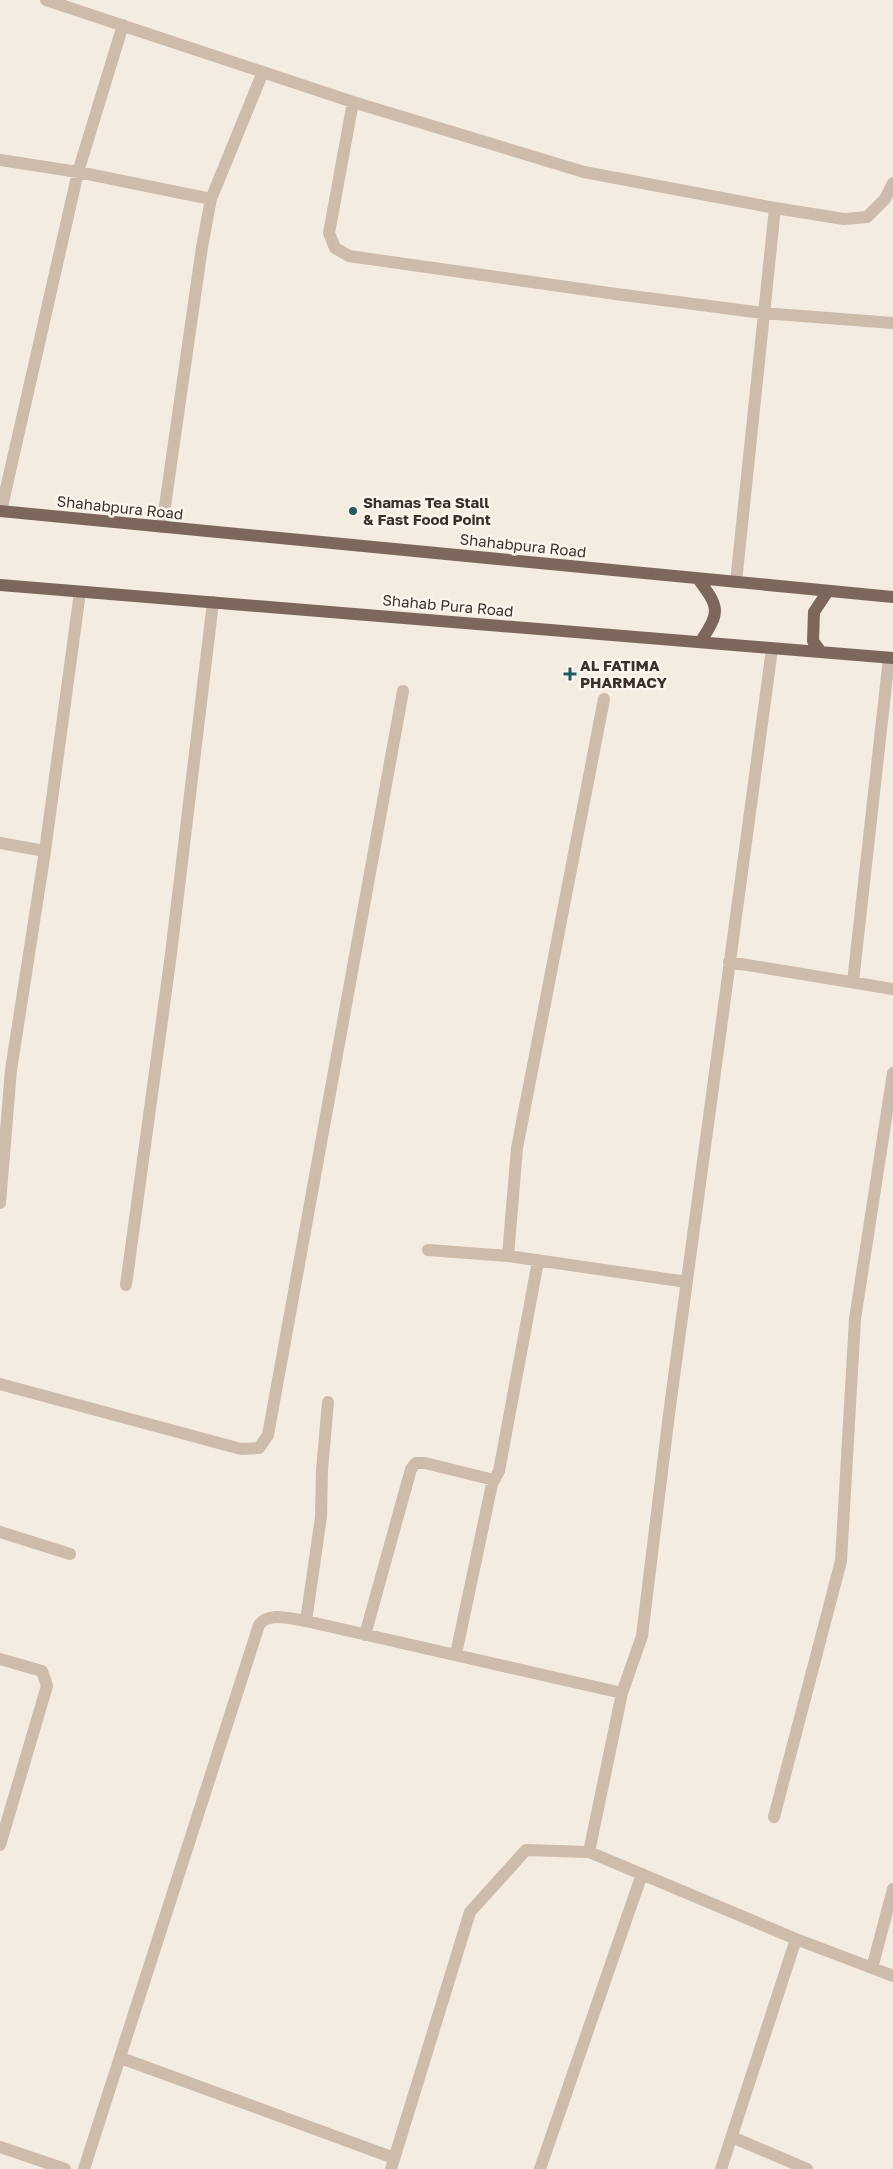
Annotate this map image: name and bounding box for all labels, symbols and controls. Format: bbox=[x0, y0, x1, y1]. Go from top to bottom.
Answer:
street label: Shahabpura Road bbox=[56, 491, 184, 523]
place label: Shamas Tea Stall & Fast Food Point bbox=[363, 493, 491, 528]
marker: Shamas Tea Stall & Fast Food Point bbox=[347, 505, 359, 517]
street label: Shahabpura Road bbox=[459, 529, 587, 561]
street label: Shahab Pura Road bbox=[382, 590, 514, 620]
place label: AL FATIMA PHARMACY bbox=[580, 656, 668, 691]
marker: AL FATIMA PHARMACY bbox=[564, 668, 576, 680]

